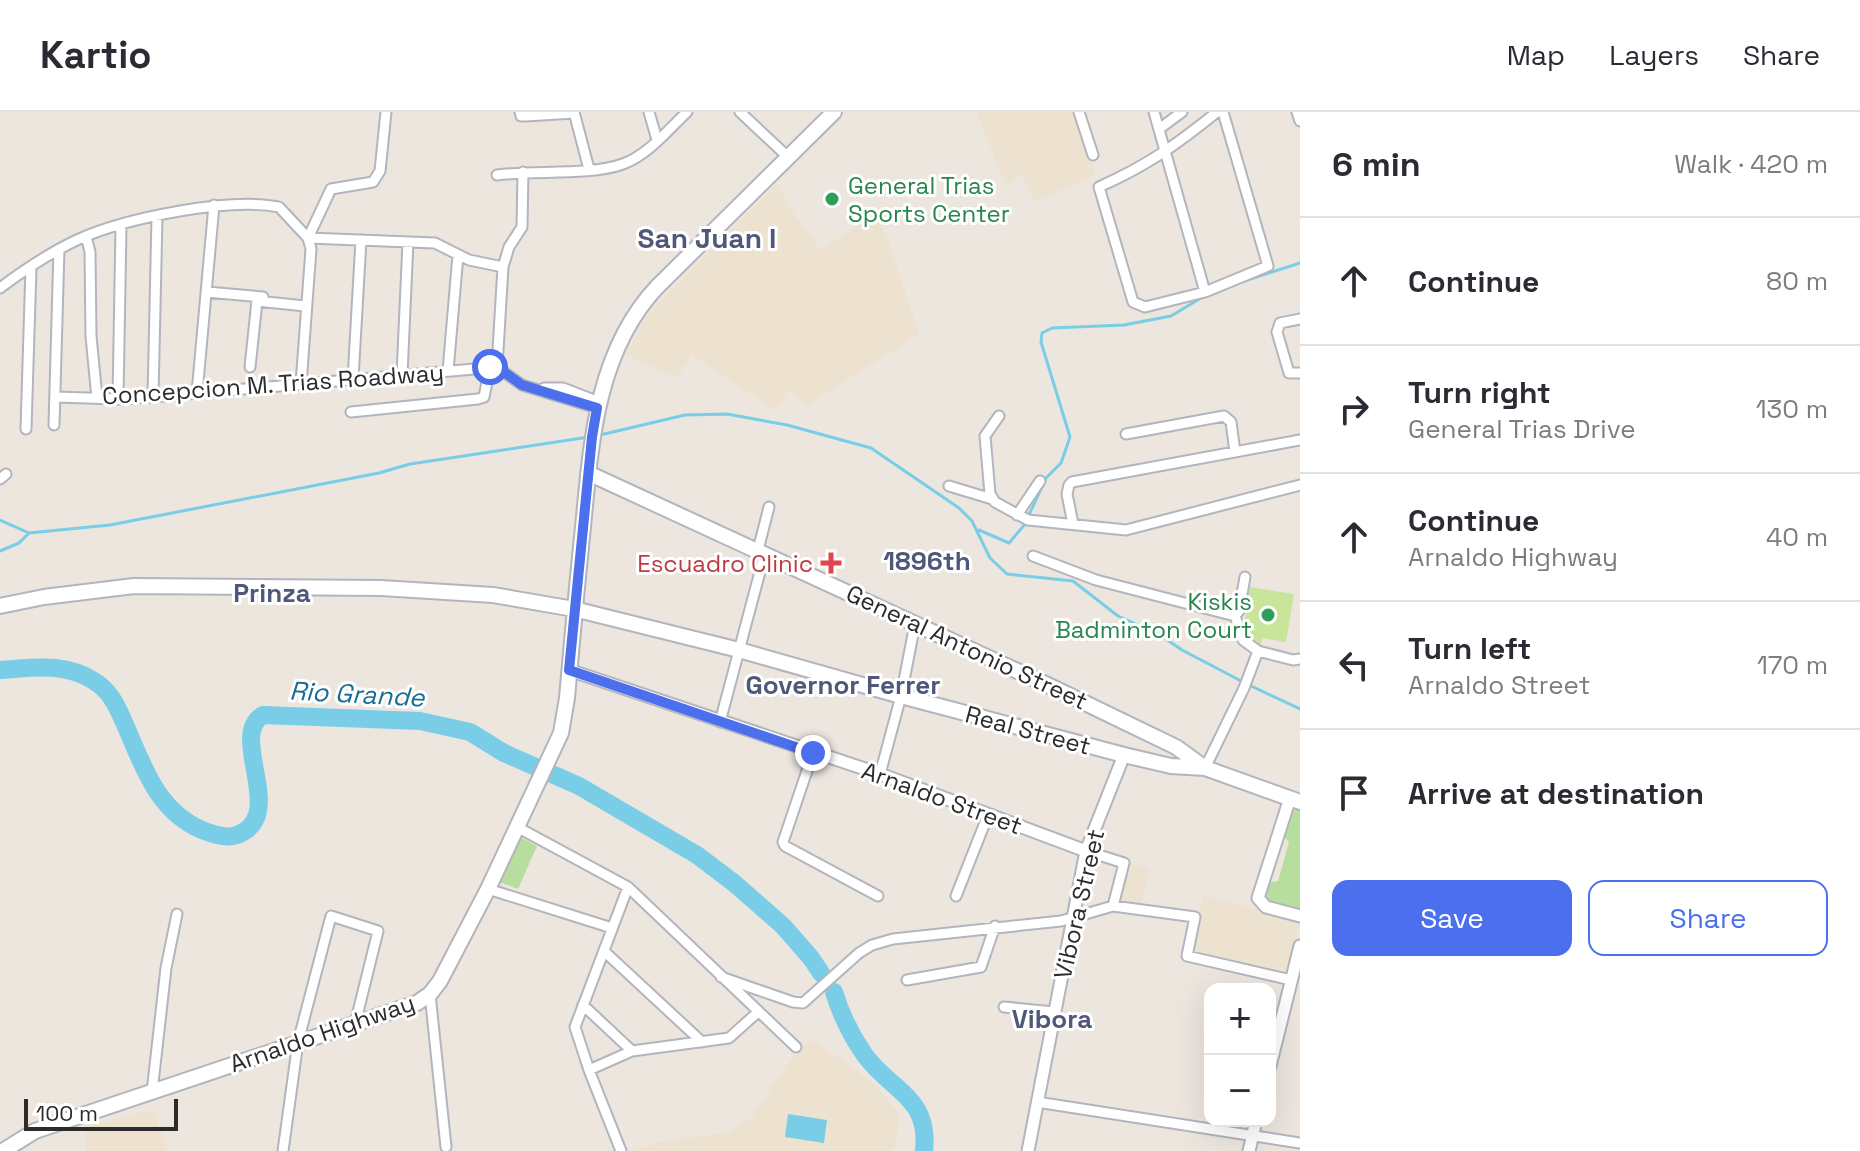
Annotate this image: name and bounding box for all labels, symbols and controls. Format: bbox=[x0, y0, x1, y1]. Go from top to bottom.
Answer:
text: Kartio bbox=[40, 31, 152, 79]
text: Map bbox=[1507, 37, 1565, 73]
text: Layers bbox=[1609, 37, 1699, 73]
text: Share bbox=[1743, 37, 1820, 73]
text: 6 min bbox=[1332, 143, 1421, 186]
text: Walk · 420 m bbox=[1674, 147, 1828, 181]
place label: General Trias Sports Center bbox=[848, 170, 1010, 229]
marker: General Trias Sports Center bbox=[823, 190, 841, 208]
district label: San Juan I bbox=[638, 220, 776, 256]
icon: ahead bbox=[1332, 259, 1376, 303]
text: Continue bbox=[1408, 262, 1539, 301]
text: 80 m bbox=[1766, 264, 1828, 298]
route start bbox=[472, 349, 508, 385]
street label: Concepcion M. Trias Roadway bbox=[101, 357, 445, 411]
text: Turn right bbox=[1408, 373, 1551, 412]
icon: right bbox=[1332, 387, 1376, 431]
text: 130 m bbox=[1756, 392, 1828, 426]
text: General Trias Drive bbox=[1408, 412, 1636, 446]
text: Continue bbox=[1408, 501, 1539, 540]
icon: ahead bbox=[1332, 515, 1376, 559]
text: 40 m bbox=[1766, 520, 1828, 554]
text: Arnaldo Highway bbox=[1408, 540, 1618, 574]
district label: 1896th bbox=[883, 544, 971, 578]
place label: Escuadro Clinic bbox=[637, 548, 813, 579]
marker: Escuadro Clinic bbox=[820, 552, 842, 574]
district label: Prinza bbox=[233, 576, 311, 610]
street label: General Antonio Street bbox=[841, 577, 1093, 717]
place label: Kiskis Badminton Court bbox=[1055, 586, 1252, 645]
marker: Kiskis Badminton Court bbox=[1259, 606, 1277, 624]
text: Turn left bbox=[1408, 629, 1531, 668]
icon: left bbox=[1332, 643, 1376, 687]
text: 170 m bbox=[1757, 648, 1828, 682]
district label: Governor Ferrer bbox=[746, 668, 940, 702]
text: Arnaldo Street bbox=[1408, 668, 1590, 702]
water label: Rio Grande bbox=[289, 673, 427, 715]
street label: Real Street bbox=[962, 698, 1094, 762]
route end bbox=[795, 735, 831, 771]
street label: Arnaldo Street bbox=[858, 755, 1026, 841]
icon: arrive bbox=[1332, 771, 1376, 815]
text: Arrive at destination bbox=[1408, 774, 1704, 813]
street label: Vibora Street bbox=[1047, 826, 1111, 982]
button: Save bbox=[1332, 880, 1572, 956]
button: Share bbox=[1588, 880, 1828, 956]
map controls bbox=[1204, 983, 1276, 1127]
button: + bbox=[1204, 983, 1276, 1055]
street label: Arnaldo Highway bbox=[225, 987, 419, 1079]
district label: Vibora bbox=[1012, 1002, 1092, 1036]
button: − bbox=[1204, 1055, 1276, 1127]
scale bar bbox=[24, 1095, 178, 1131]
text: 100 m bbox=[36, 1099, 98, 1127]

